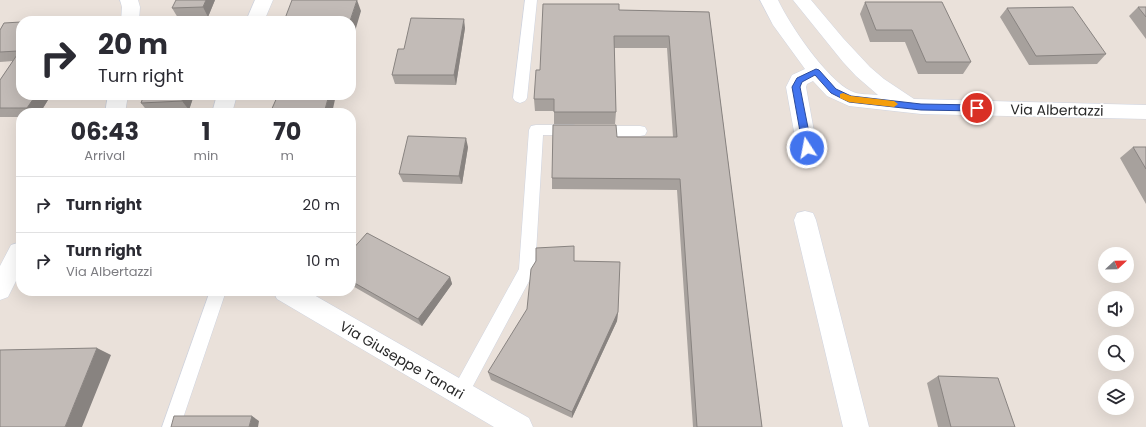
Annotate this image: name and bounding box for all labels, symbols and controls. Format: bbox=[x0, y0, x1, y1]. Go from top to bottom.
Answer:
text: 20 m bbox=[98, 25, 168, 64]
icon: right bbox=[32, 32, 84, 84]
text: Turn right bbox=[98, 63, 184, 88]
pin bbox=[960, 91, 994, 125]
icon: arrive bbox=[966, 97, 988, 119]
street label: Via Albertazzi bbox=[1010, 99, 1104, 121]
text: 06:43 bbox=[71, 115, 139, 148]
text: 1 bbox=[201, 115, 211, 148]
text: 70 bbox=[273, 115, 301, 148]
position arrow bbox=[786, 127, 828, 169]
text: Arrival bbox=[84, 146, 125, 165]
text: min bbox=[194, 146, 218, 165]
text: m bbox=[281, 146, 294, 165]
icon: right bbox=[32, 194, 54, 216]
text: Turn right bbox=[66, 194, 142, 215]
text: 20 m bbox=[302, 194, 340, 215]
text: Turn right bbox=[66, 240, 142, 261]
north arrow bbox=[1098, 247, 1134, 283]
map controls bbox=[1098, 247, 1134, 415]
icon: right bbox=[32, 250, 54, 272]
text: 10 m bbox=[306, 250, 340, 271]
text: Via Albertazzi bbox=[66, 262, 152, 281]
button: sound bbox=[1098, 291, 1134, 327]
street label: Via Giuseppe Tanari bbox=[336, 316, 468, 404]
button: search bbox=[1098, 335, 1134, 371]
button: layers bbox=[1098, 379, 1134, 415]

